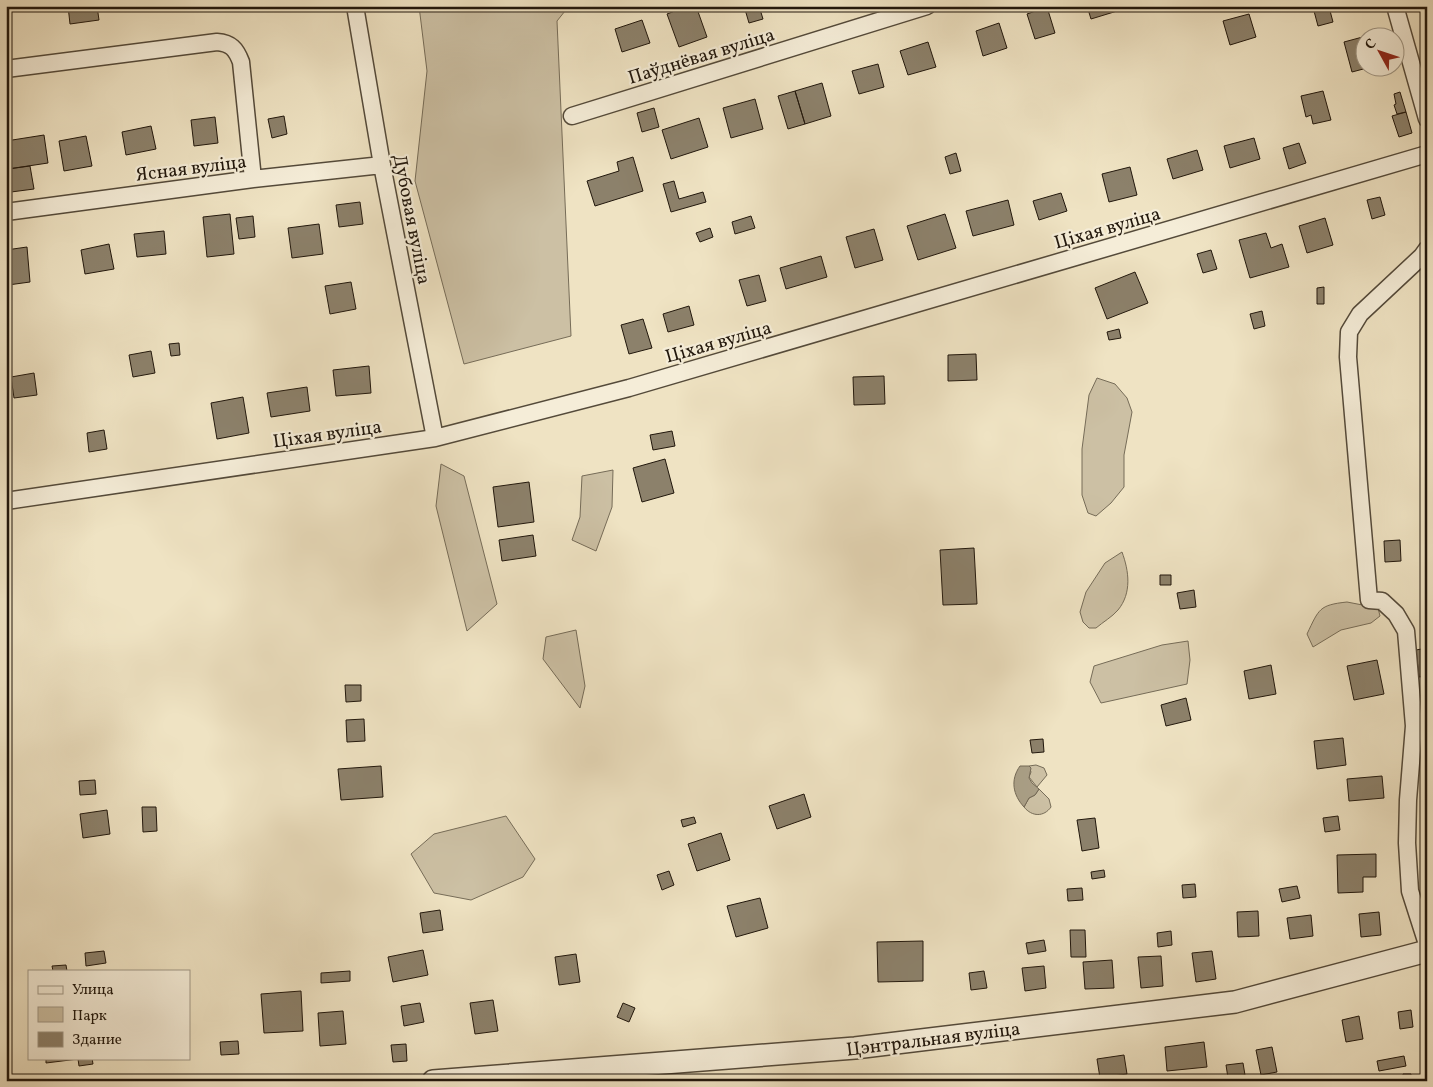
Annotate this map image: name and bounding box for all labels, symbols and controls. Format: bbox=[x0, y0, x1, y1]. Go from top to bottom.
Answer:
street label: Паўднёвая вуліца bbox=[625, 22, 778, 92]
north arrow bbox=[1356, 28, 1406, 78]
text: С bbox=[1361, 35, 1381, 54]
street label: Ясная вуліца bbox=[134, 149, 248, 189]
street label: Дубовая вуліца bbox=[386, 152, 436, 287]
street label: Ціхая вуліца bbox=[1051, 201, 1164, 257]
street label: Ціхая вуліца bbox=[662, 315, 775, 371]
street label: Ціхая вуліца bbox=[271, 414, 383, 455]
legend bbox=[28, 970, 190, 1060]
text: Улица bbox=[72, 980, 114, 1001]
text: Парк bbox=[72, 1006, 107, 1027]
street label: Цэнтральная вуліца bbox=[845, 1016, 1022, 1064]
text: Здание bbox=[72, 1030, 122, 1051]

